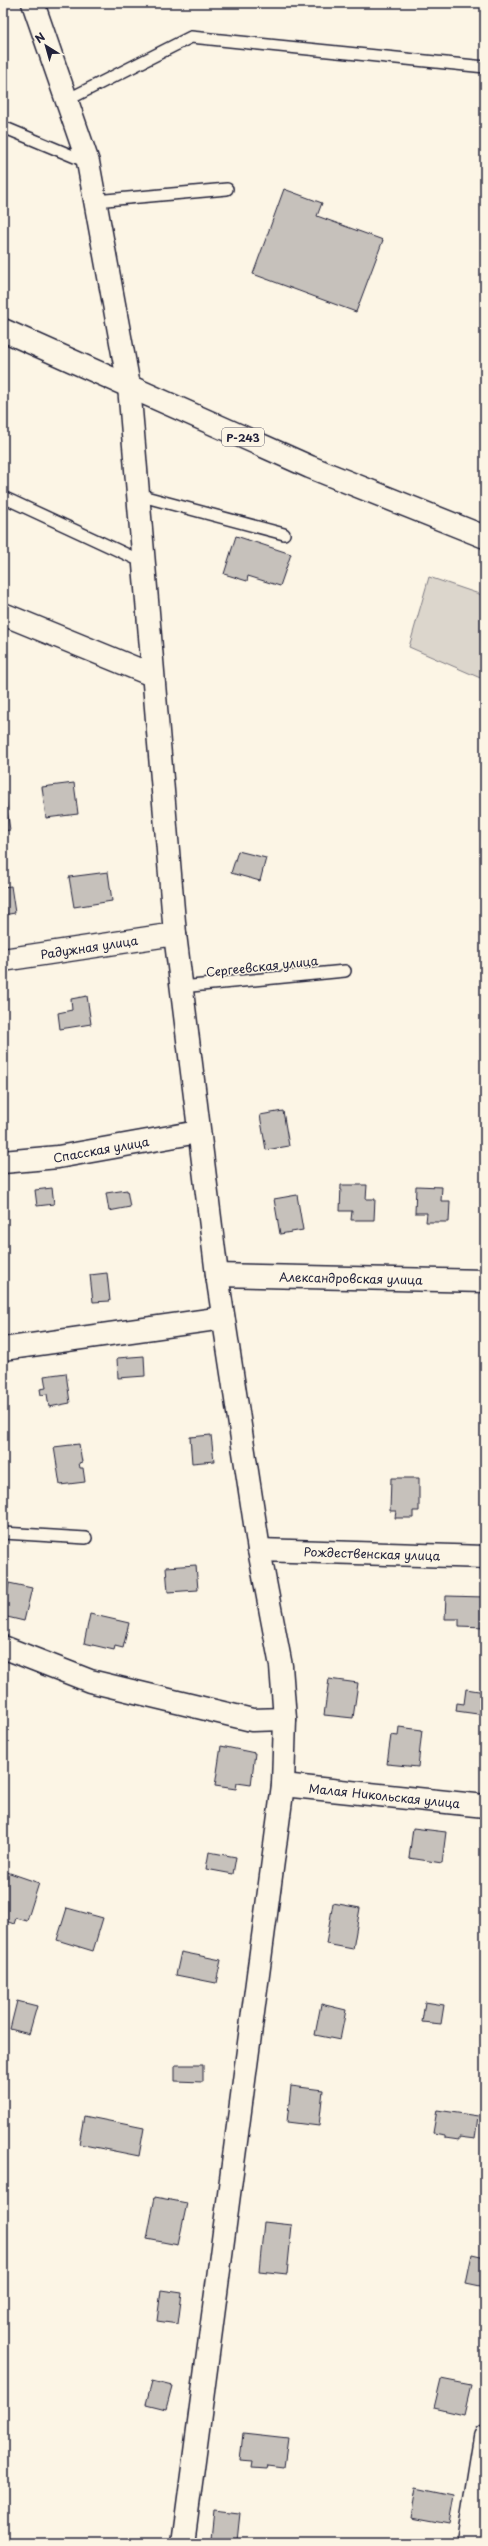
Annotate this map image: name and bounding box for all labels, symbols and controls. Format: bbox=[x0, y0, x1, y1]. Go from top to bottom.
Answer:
north arrow bbox=[26, 26, 66, 66]
text: N bbox=[31, 28, 49, 47]
road number: Р-243 bbox=[222, 428, 264, 446]
street label: Радужная улица bbox=[39, 931, 139, 963]
street label: Сергеевская улица bbox=[205, 951, 319, 981]
street label: Спасская улица bbox=[52, 1132, 151, 1166]
street label: Александровская улица bbox=[279, 1267, 423, 1289]
street label: Рождественская улица bbox=[303, 1542, 441, 1565]
street label: Малая Никольская улица bbox=[308, 1779, 462, 1812]

